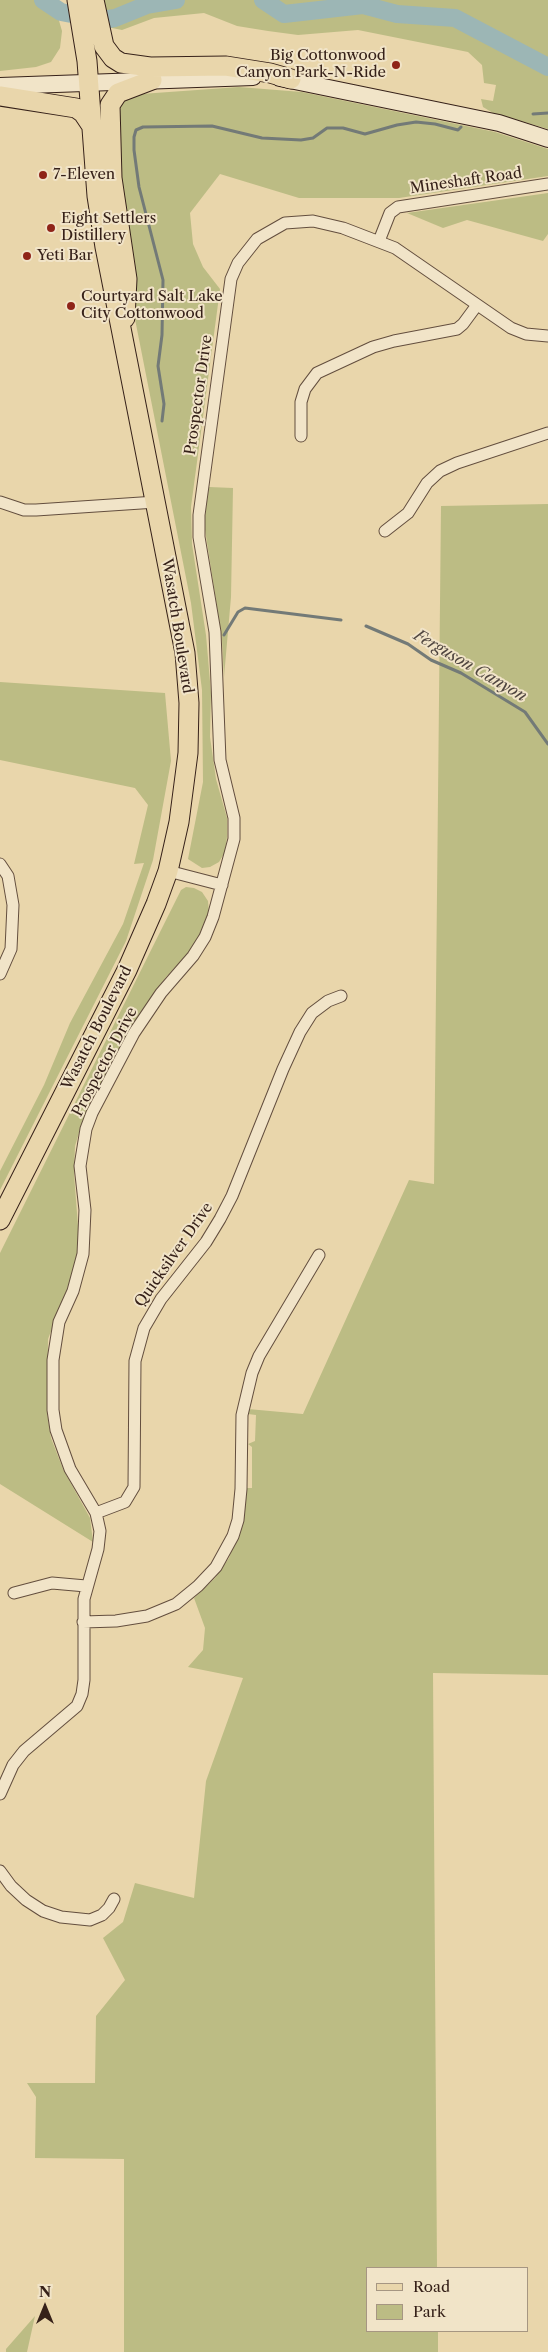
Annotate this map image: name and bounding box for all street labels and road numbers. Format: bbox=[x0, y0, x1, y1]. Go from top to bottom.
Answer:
street label: Mineshaft Road bbox=[409, 164, 523, 198]
street label: Prospector Drive bbox=[182, 334, 216, 456]
street label: Wasatch Boulevard bbox=[157, 557, 197, 695]
street label: Wasatch Boulevard bbox=[58, 963, 136, 1093]
street label: Prospector Drive bbox=[69, 1004, 141, 1120]
street label: Quicksilver Drive bbox=[131, 1199, 217, 1311]

